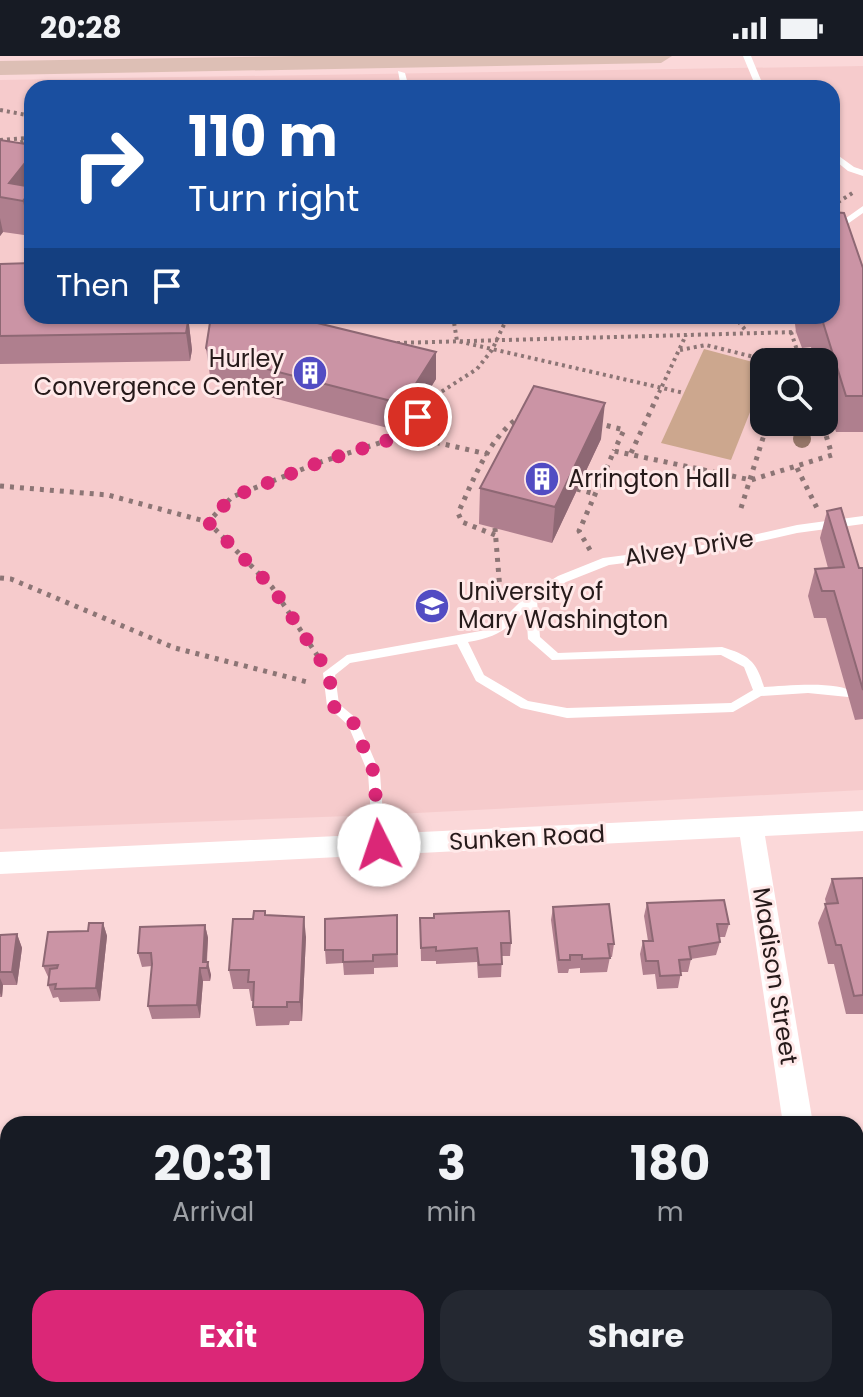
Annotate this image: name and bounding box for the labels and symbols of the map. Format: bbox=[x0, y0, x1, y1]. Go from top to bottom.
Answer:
place label: Hurley Convergence Center bbox=[34, 342, 284, 403]
building icon: Hurley Convergence Center bbox=[291, 354, 329, 392]
pin bbox=[384, 383, 452, 451]
building icon: Arrington Hall bbox=[523, 460, 561, 498]
place label: Arrington Hall bbox=[568, 462, 730, 495]
street label: Alvey Drive bbox=[622, 521, 756, 574]
place label: University of Mary Washington bbox=[458, 575, 668, 636]
school or university icon: University of Mary Washington bbox=[413, 587, 451, 625]
position arrow bbox=[337, 803, 421, 887]
street label: Sunken Road bbox=[448, 817, 606, 858]
street label: Madison Street bbox=[745, 885, 806, 1067]

